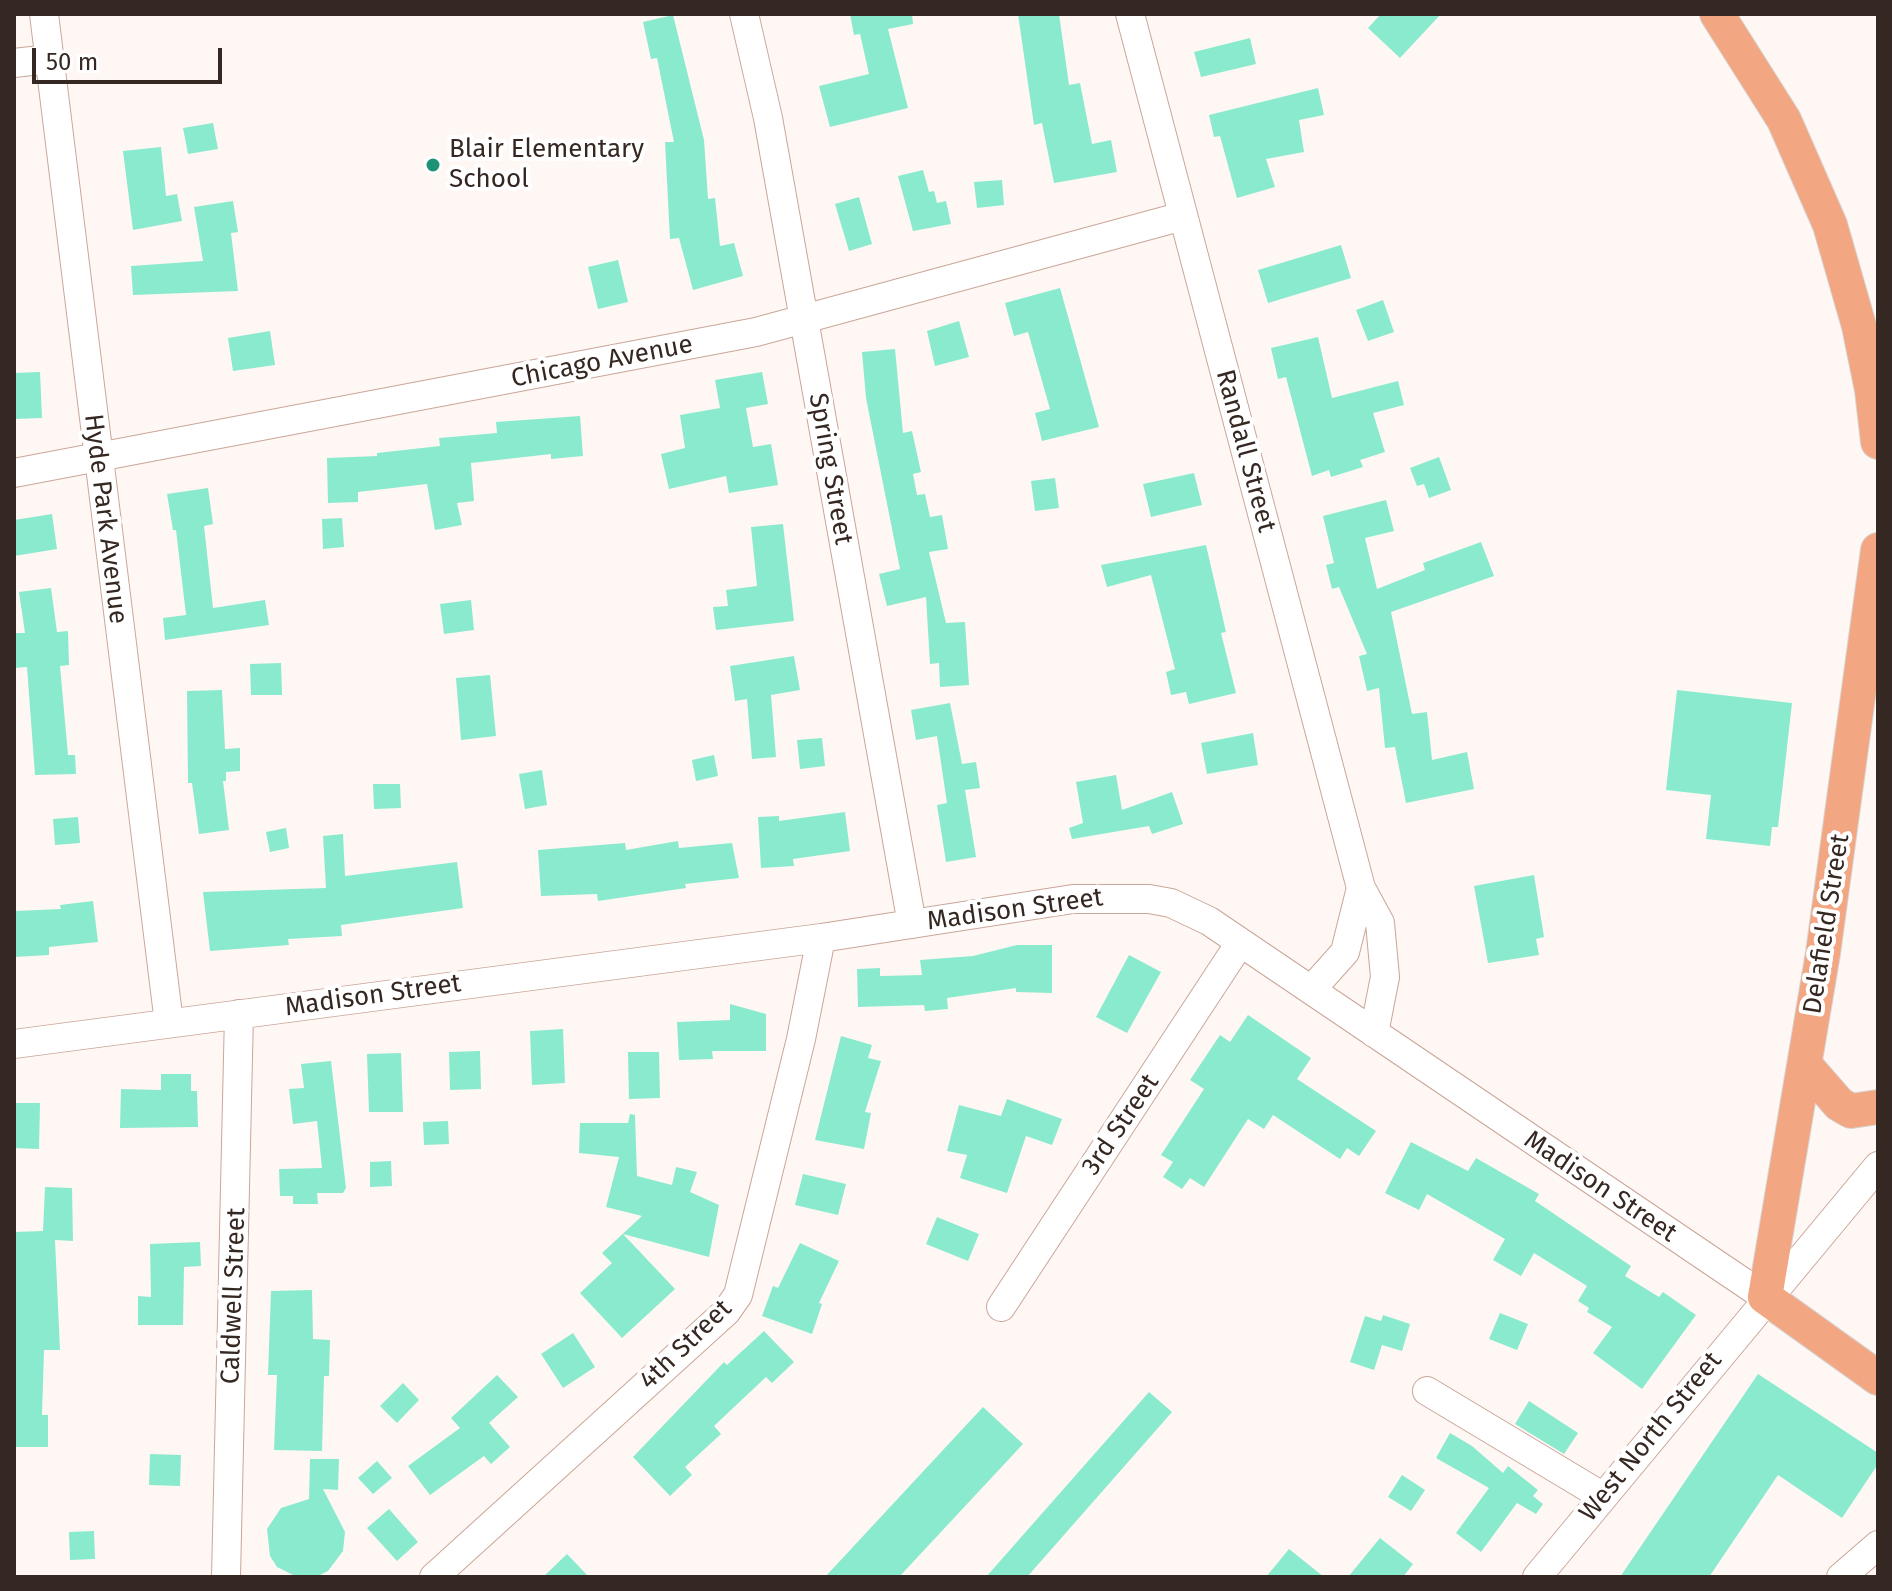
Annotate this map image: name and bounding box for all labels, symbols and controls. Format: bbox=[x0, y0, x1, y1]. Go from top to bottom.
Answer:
scale bar bbox=[36, 32, 226, 82]
text: 50 m bbox=[46, 48, 98, 76]
place label: Blair Elementary School bbox=[449, 134, 644, 196]
marker: Blair Elementary School bbox=[424, 156, 442, 174]
street label: Chicago Avenue bbox=[509, 329, 695, 395]
street label: Randall Street bbox=[1208, 366, 1282, 536]
street label: Spring Street bbox=[801, 391, 859, 547]
street label: Hyde Park Avenue bbox=[77, 412, 133, 626]
street label: Delafield Street bbox=[1797, 832, 1857, 1016]
street label: Madison Street bbox=[925, 882, 1105, 938]
street label: Madison Street bbox=[283, 968, 463, 1024]
street label: 3rd Street bbox=[1076, 1069, 1166, 1181]
street label: Madison Street bbox=[1518, 1125, 1682, 1249]
street label: Caldwell Street bbox=[215, 1207, 253, 1385]
street label: 4th Street bbox=[633, 1294, 739, 1396]
street label: West North Street bbox=[1573, 1346, 1729, 1528]

